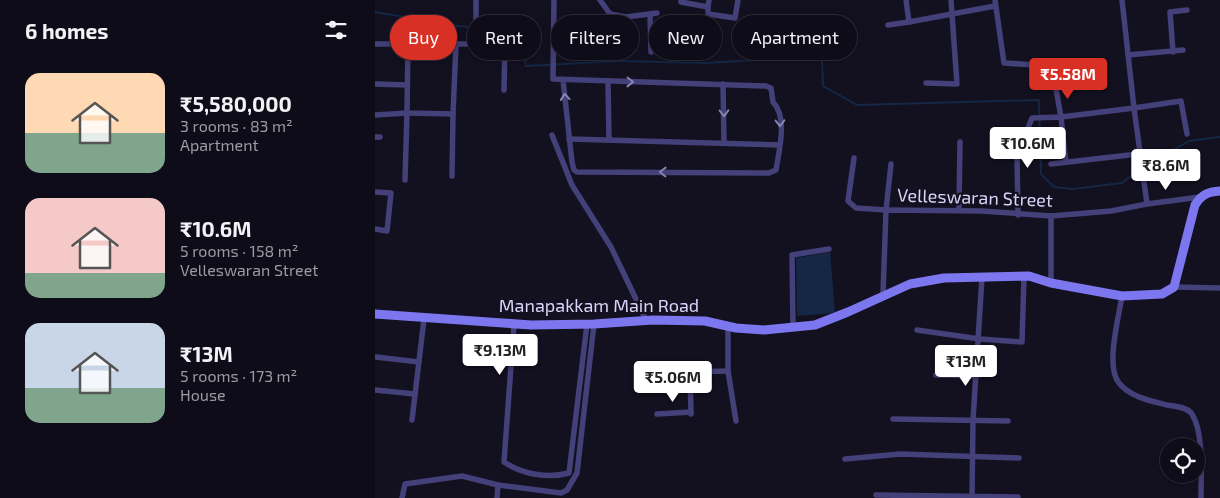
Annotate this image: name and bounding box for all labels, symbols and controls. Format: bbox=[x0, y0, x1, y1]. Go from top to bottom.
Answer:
chip: Buy bbox=[390, 15, 457, 60]
chip: Rent bbox=[467, 15, 541, 60]
chip: Filters bbox=[551, 15, 639, 60]
chip: New bbox=[649, 15, 722, 60]
chip: Apartment bbox=[732, 15, 857, 60]
icon: filters bbox=[322, 16, 350, 44]
text: 6 homes bbox=[25, 18, 108, 43]
pin: ₹5.58M bbox=[1027, 58, 1109, 100]
text: ₹5.58M bbox=[1040, 64, 1096, 83]
one-way arrow bbox=[626, 76, 634, 87]
text: ₹5,580,000 bbox=[180, 91, 292, 116]
icon: home bbox=[65, 93, 125, 153]
one-way arrow bbox=[559, 93, 570, 101]
one-way arrow bbox=[718, 110, 729, 118]
text: 3 rooms · 83 m² bbox=[180, 116, 293, 135]
one-way arrow bbox=[775, 119, 785, 127]
pin: ₹10.6M bbox=[987, 126, 1069, 169]
text: ₹10.6M bbox=[1001, 133, 1055, 152]
text: Apartment bbox=[180, 135, 259, 154]
pin: ₹8.6M bbox=[1131, 148, 1201, 191]
text: ₹8.6M bbox=[1142, 155, 1190, 174]
one-way arrow bbox=[659, 167, 666, 177]
street label: Velleswaran Street bbox=[897, 183, 1053, 211]
text: ₹10.6M bbox=[180, 216, 251, 241]
icon: home bbox=[65, 218, 125, 278]
text: 5 rooms · 158 m² bbox=[180, 241, 298, 260]
text: Velleswaran Street bbox=[180, 260, 318, 279]
street label: Manapakkam Main Road bbox=[499, 294, 699, 316]
pin: ₹9.13M bbox=[459, 334, 541, 376]
text: ₹9.13M bbox=[474, 340, 526, 359]
text: ₹13M bbox=[180, 341, 233, 366]
icon: home bbox=[65, 343, 125, 403]
pin: ₹13M bbox=[936, 344, 996, 387]
text: ₹13M bbox=[946, 351, 986, 370]
pin: ₹5.06M bbox=[632, 360, 714, 403]
text: 5 rooms · 173 m² bbox=[180, 366, 297, 385]
text: ₹5.06M bbox=[645, 367, 701, 386]
text: House bbox=[180, 385, 226, 404]
map controls bbox=[1160, 438, 1205, 483]
button: locate bbox=[1160, 438, 1205, 483]

